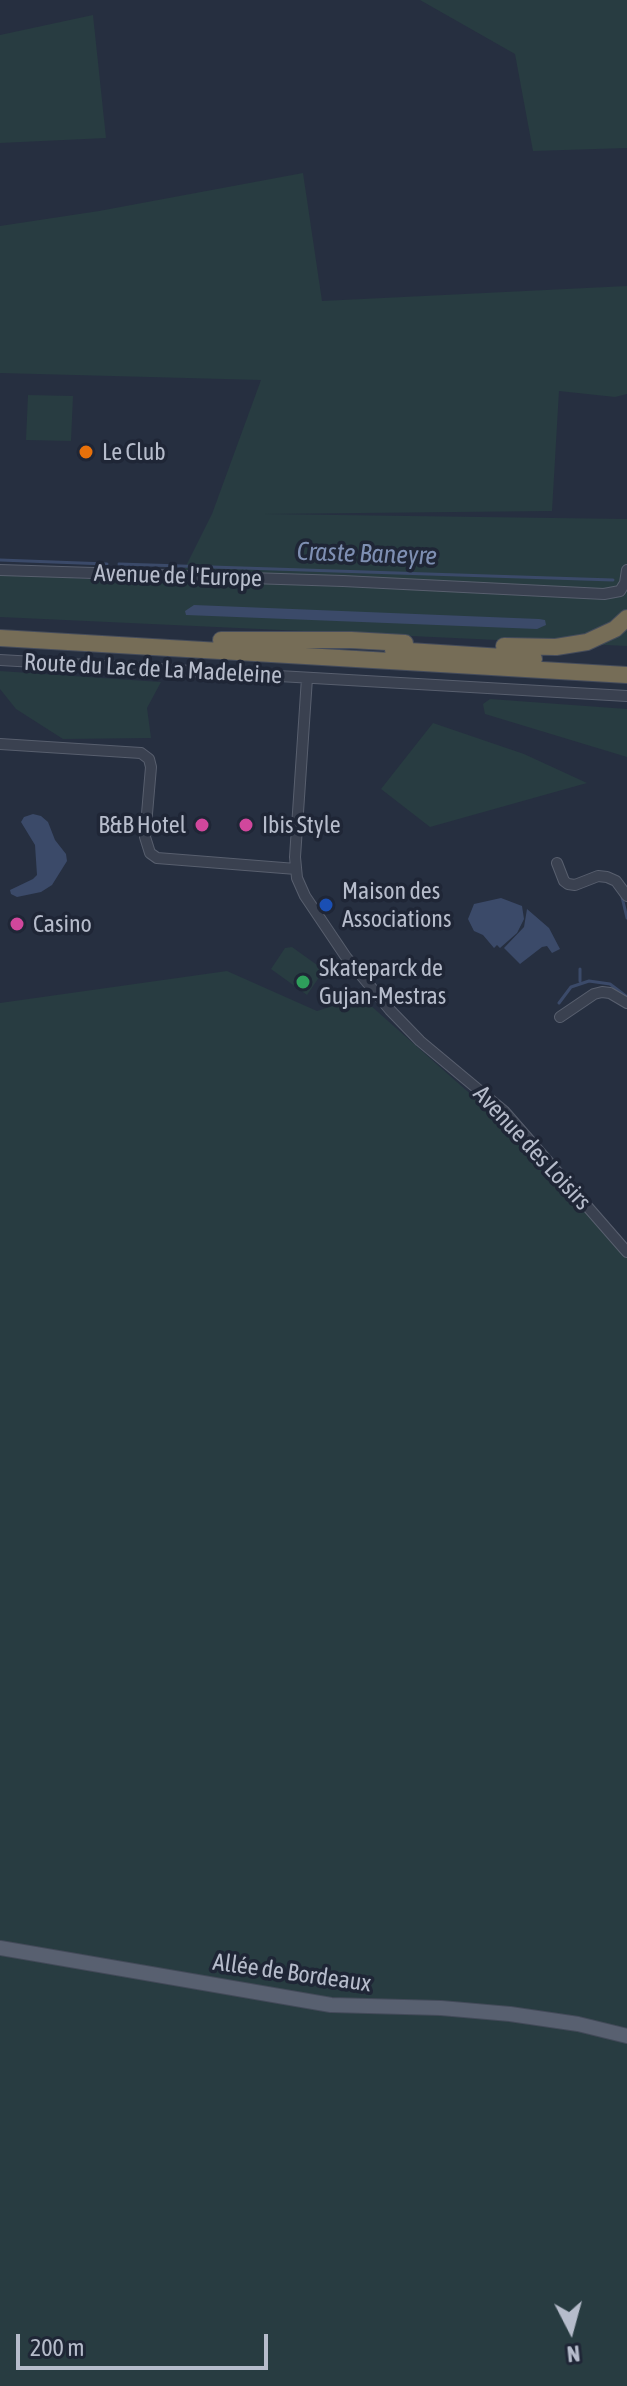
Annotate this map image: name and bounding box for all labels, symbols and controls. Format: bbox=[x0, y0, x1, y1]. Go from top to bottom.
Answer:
place label: Le Club bbox=[102, 438, 166, 466]
marker: Le Club bbox=[77, 443, 95, 461]
water label: Craste Baneyre bbox=[296, 536, 438, 572]
street label: Avenue de l'Europe bbox=[94, 559, 262, 593]
street label: Route du Lac de La Madeleine bbox=[23, 648, 283, 690]
place label: B&B Hotel bbox=[98, 811, 186, 839]
place label: Ibis Style bbox=[262, 811, 341, 839]
marker: B&B Hotel bbox=[193, 816, 211, 834]
marker: Ibis Style bbox=[237, 816, 255, 834]
place label: Maison des Associations bbox=[342, 877, 451, 933]
marker: Maison des Associations bbox=[317, 896, 335, 914]
place label: Casino bbox=[33, 910, 92, 938]
marker: Casino bbox=[8, 915, 26, 933]
place label: Skateparck de Gujan-Mestras bbox=[319, 954, 446, 1010]
marker: Skateparck de Gujan-Mestras bbox=[294, 973, 312, 991]
street label: Avenue des Loisirs bbox=[467, 1080, 597, 1216]
street label: Allée de Bordeaux bbox=[211, 1948, 373, 1998]
north arrow bbox=[531, 2290, 611, 2370]
scale bar bbox=[20, 2318, 272, 2368]
text: 200 m bbox=[30, 2334, 84, 2361]
text: N bbox=[566, 2340, 581, 2367]

